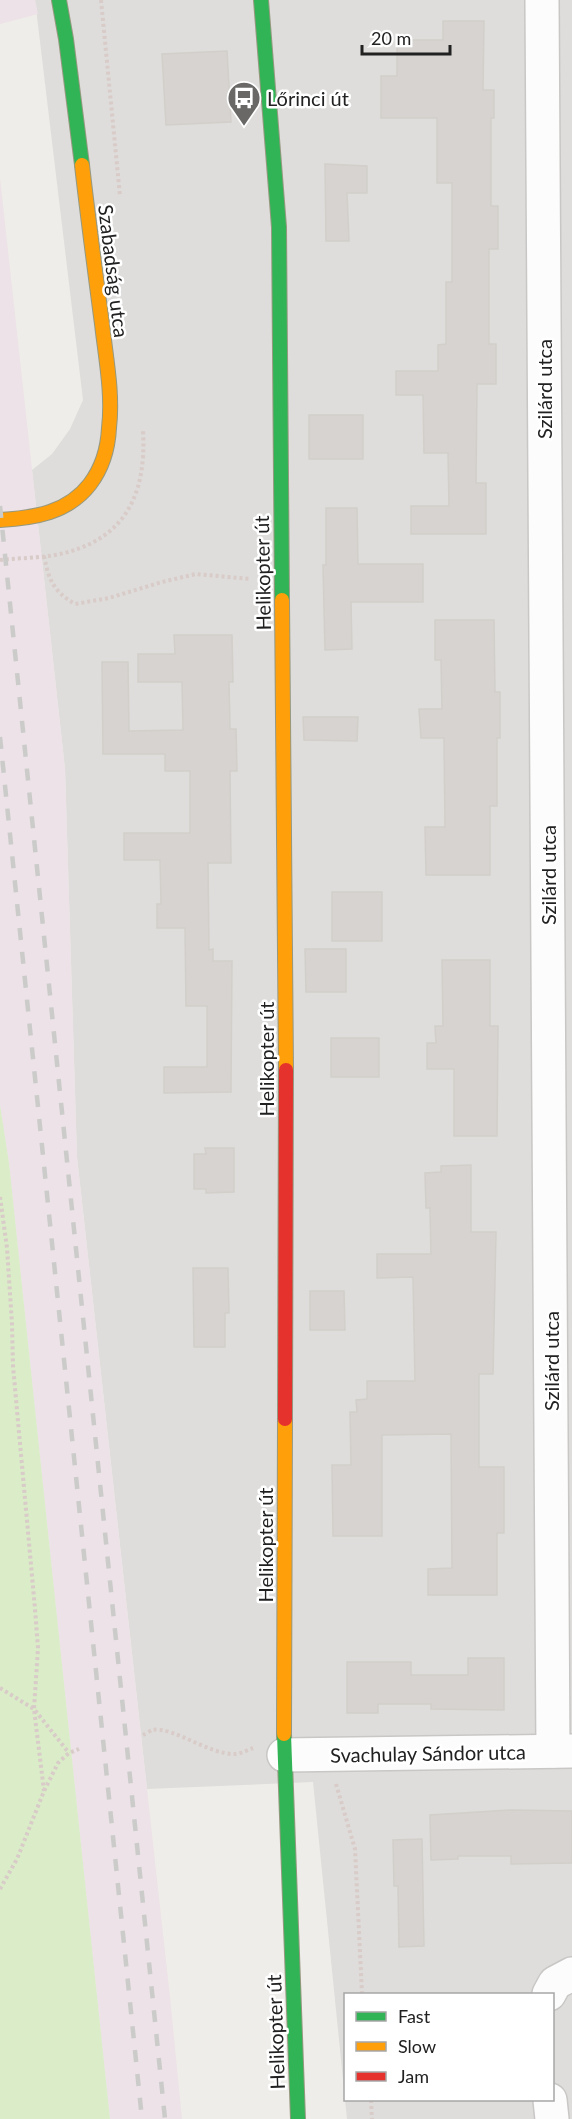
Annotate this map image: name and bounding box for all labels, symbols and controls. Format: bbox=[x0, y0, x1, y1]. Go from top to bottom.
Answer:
scale bar bbox=[362, 18, 450, 56]
text: 20 m bbox=[371, 27, 411, 49]
bus stop icon: Lőrinci út bbox=[226, 80, 262, 127]
place label: Lőrinci út bbox=[267, 86, 349, 110]
street label: Szabadság utca bbox=[94, 203, 134, 339]
street label: Szilárd utca bbox=[532, 339, 556, 439]
street label: Helikopter út bbox=[249, 515, 275, 631]
street label: Szilárd utca bbox=[536, 825, 560, 925]
street label: Helikopter út bbox=[254, 1001, 278, 1117]
street label: Szilárd utca bbox=[539, 1311, 563, 1411]
street label: Helikopter út bbox=[253, 1487, 277, 1603]
street label: Svachulay Sándor utca bbox=[330, 1739, 526, 1767]
street label: Helikopter út bbox=[261, 1974, 289, 2090]
legend bbox=[344, 1993, 554, 2101]
text: Fast bbox=[398, 2005, 431, 2027]
text: Slow bbox=[398, 2035, 436, 2057]
text: Jam bbox=[398, 2065, 429, 2087]

